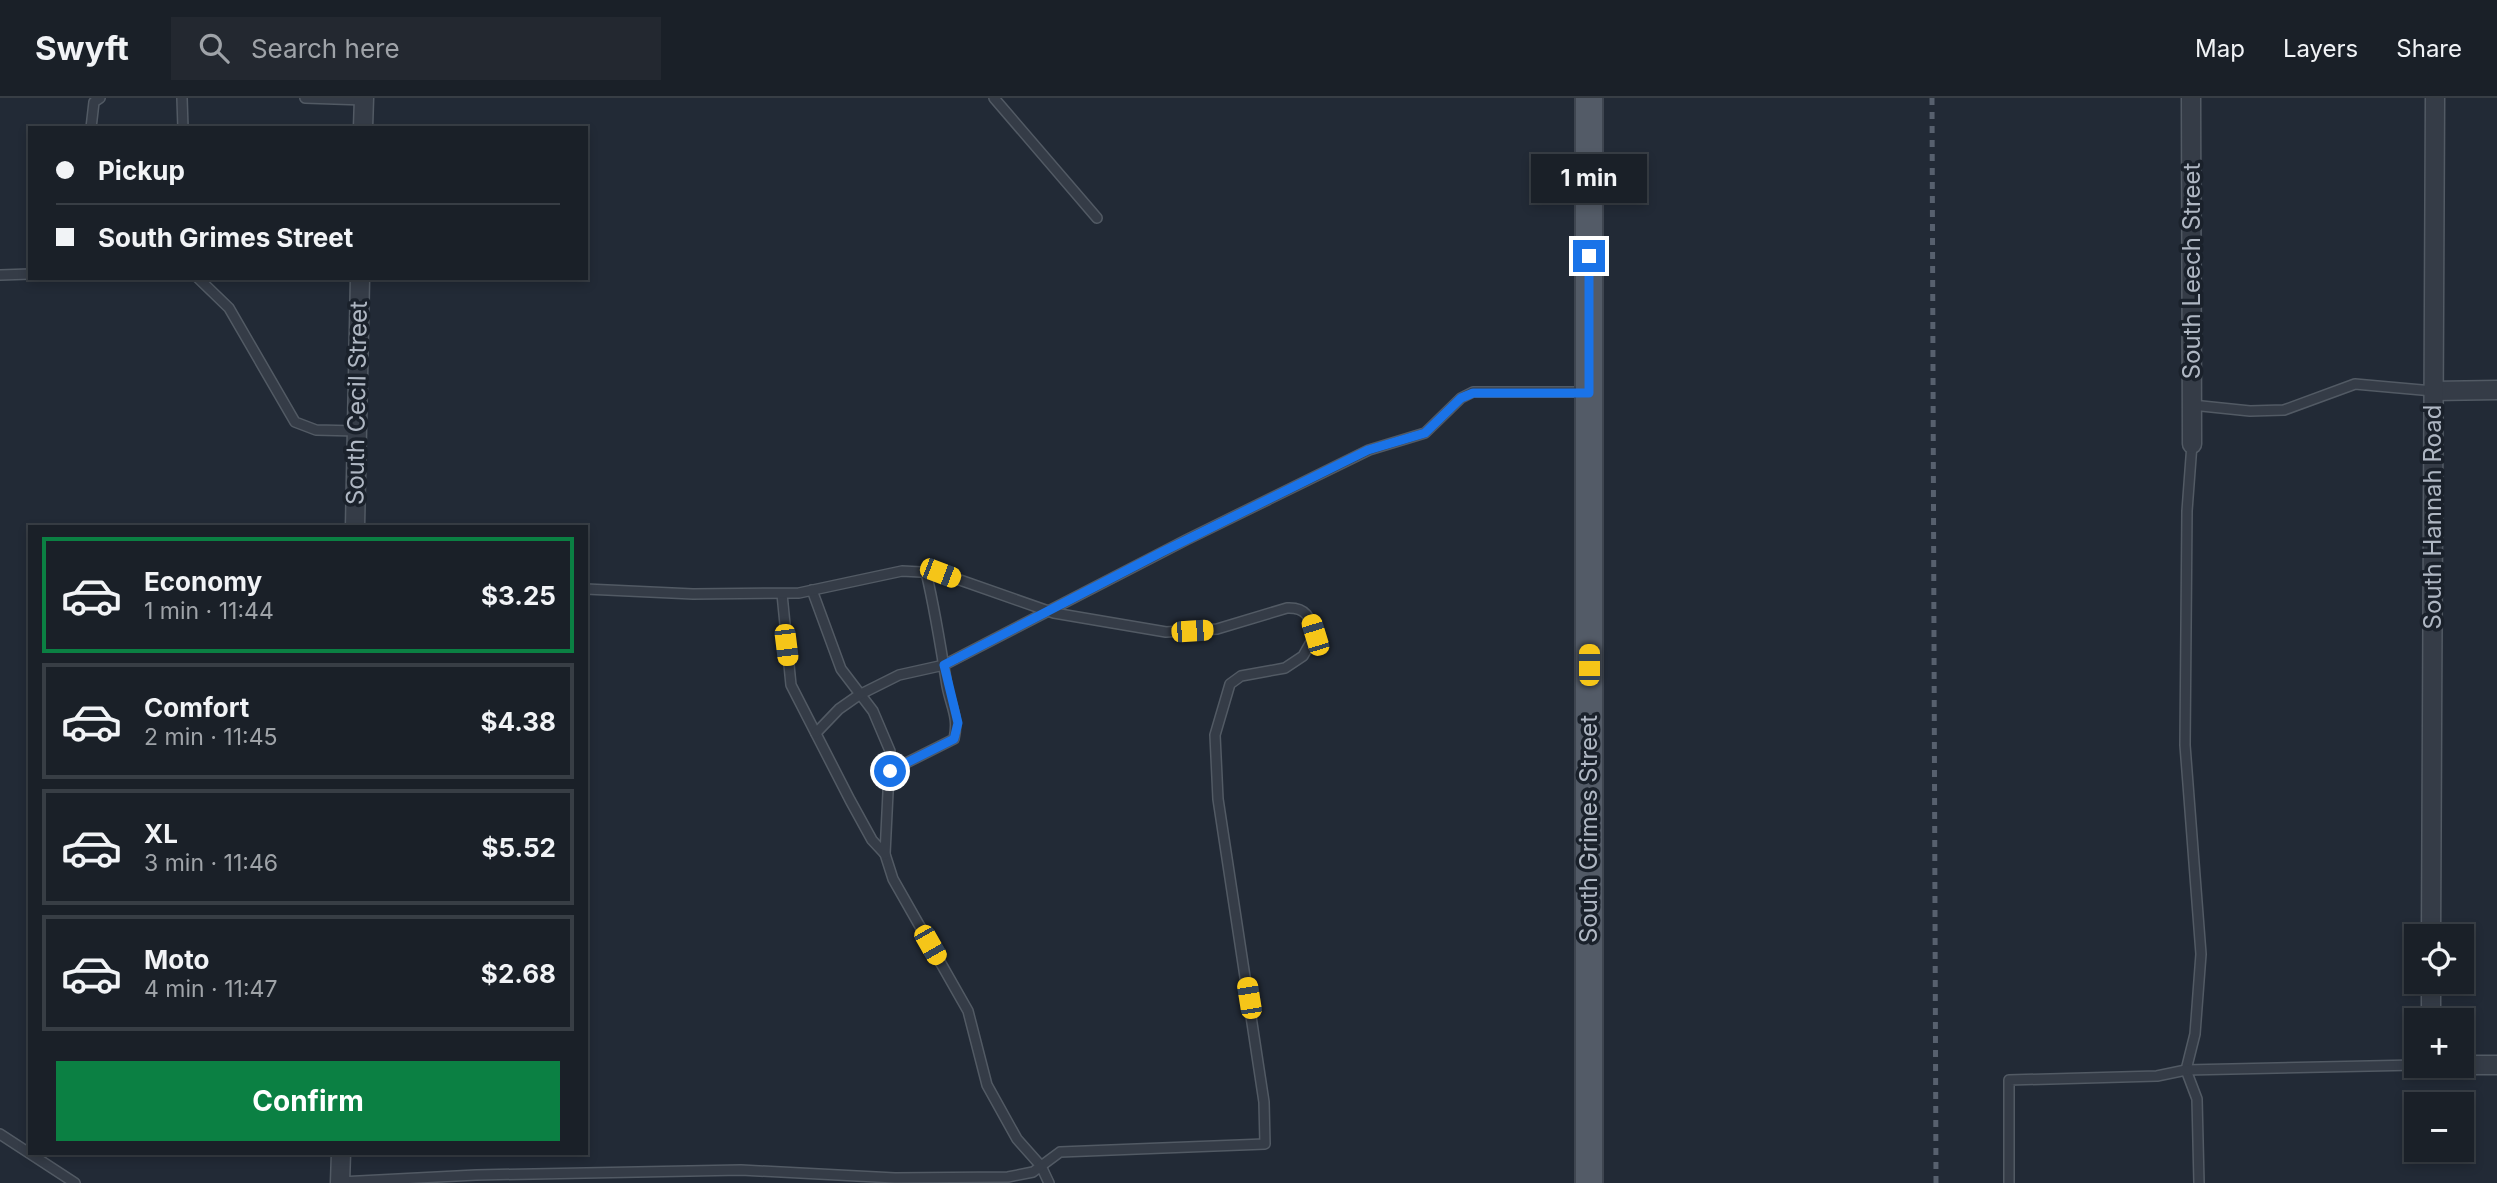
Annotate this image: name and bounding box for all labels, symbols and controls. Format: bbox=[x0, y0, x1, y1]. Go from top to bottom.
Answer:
search box bbox=[171, 17, 661, 80]
text: Swyft bbox=[35, 28, 129, 68]
icon: search bbox=[195, 29, 233, 67]
text: Search here bbox=[251, 33, 400, 64]
text: Map bbox=[2195, 34, 2245, 63]
text: Layers bbox=[2283, 34, 2358, 63]
text: Share bbox=[2396, 34, 2462, 63]
text: Pickup bbox=[98, 155, 185, 186]
callout: 1 min bbox=[1531, 155, 1647, 204]
street label: South Leech Street bbox=[2177, 163, 2206, 379]
text: 1 min bbox=[1561, 164, 1617, 192]
text: South Grimes Street bbox=[98, 222, 353, 253]
route end bbox=[1573, 240, 1605, 272]
street label: South Cecil Street bbox=[340, 301, 373, 505]
street label: South Hannah Road bbox=[2418, 405, 2447, 629]
car bbox=[917, 556, 964, 590]
icon: car bbox=[60, 564, 123, 627]
text: Economy bbox=[144, 566, 262, 597]
text: $3.25 bbox=[481, 580, 556, 611]
text: 1 min · 11:44 bbox=[144, 597, 274, 625]
car bbox=[1299, 612, 1332, 658]
car bbox=[1171, 619, 1214, 643]
car bbox=[774, 623, 799, 667]
car bbox=[1579, 644, 1600, 686]
icon: car bbox=[60, 690, 123, 753]
text: Comfort bbox=[144, 692, 249, 723]
text: $4.38 bbox=[480, 706, 556, 737]
street label: South Grimes Street bbox=[1574, 715, 1603, 943]
text: 2 min · 11:45 bbox=[144, 723, 278, 751]
route start bbox=[874, 755, 906, 787]
icon: car bbox=[60, 816, 123, 879]
text: XL bbox=[144, 818, 178, 849]
text: $5.52 bbox=[481, 832, 556, 863]
text: 3 min · 11:46 bbox=[144, 849, 278, 877]
car bbox=[911, 922, 950, 968]
map controls bbox=[2404, 924, 2474, 1162]
button: locate bbox=[2404, 924, 2474, 994]
icon: car bbox=[60, 942, 123, 1005]
text: Moto bbox=[144, 944, 209, 975]
text: $2.68 bbox=[481, 958, 556, 989]
text: 4 min · 11:47 bbox=[144, 975, 277, 1003]
car bbox=[1236, 976, 1263, 1020]
button: + bbox=[2404, 1008, 2474, 1078]
button: Confirm bbox=[56, 1061, 560, 1141]
button: − bbox=[2404, 1092, 2474, 1162]

